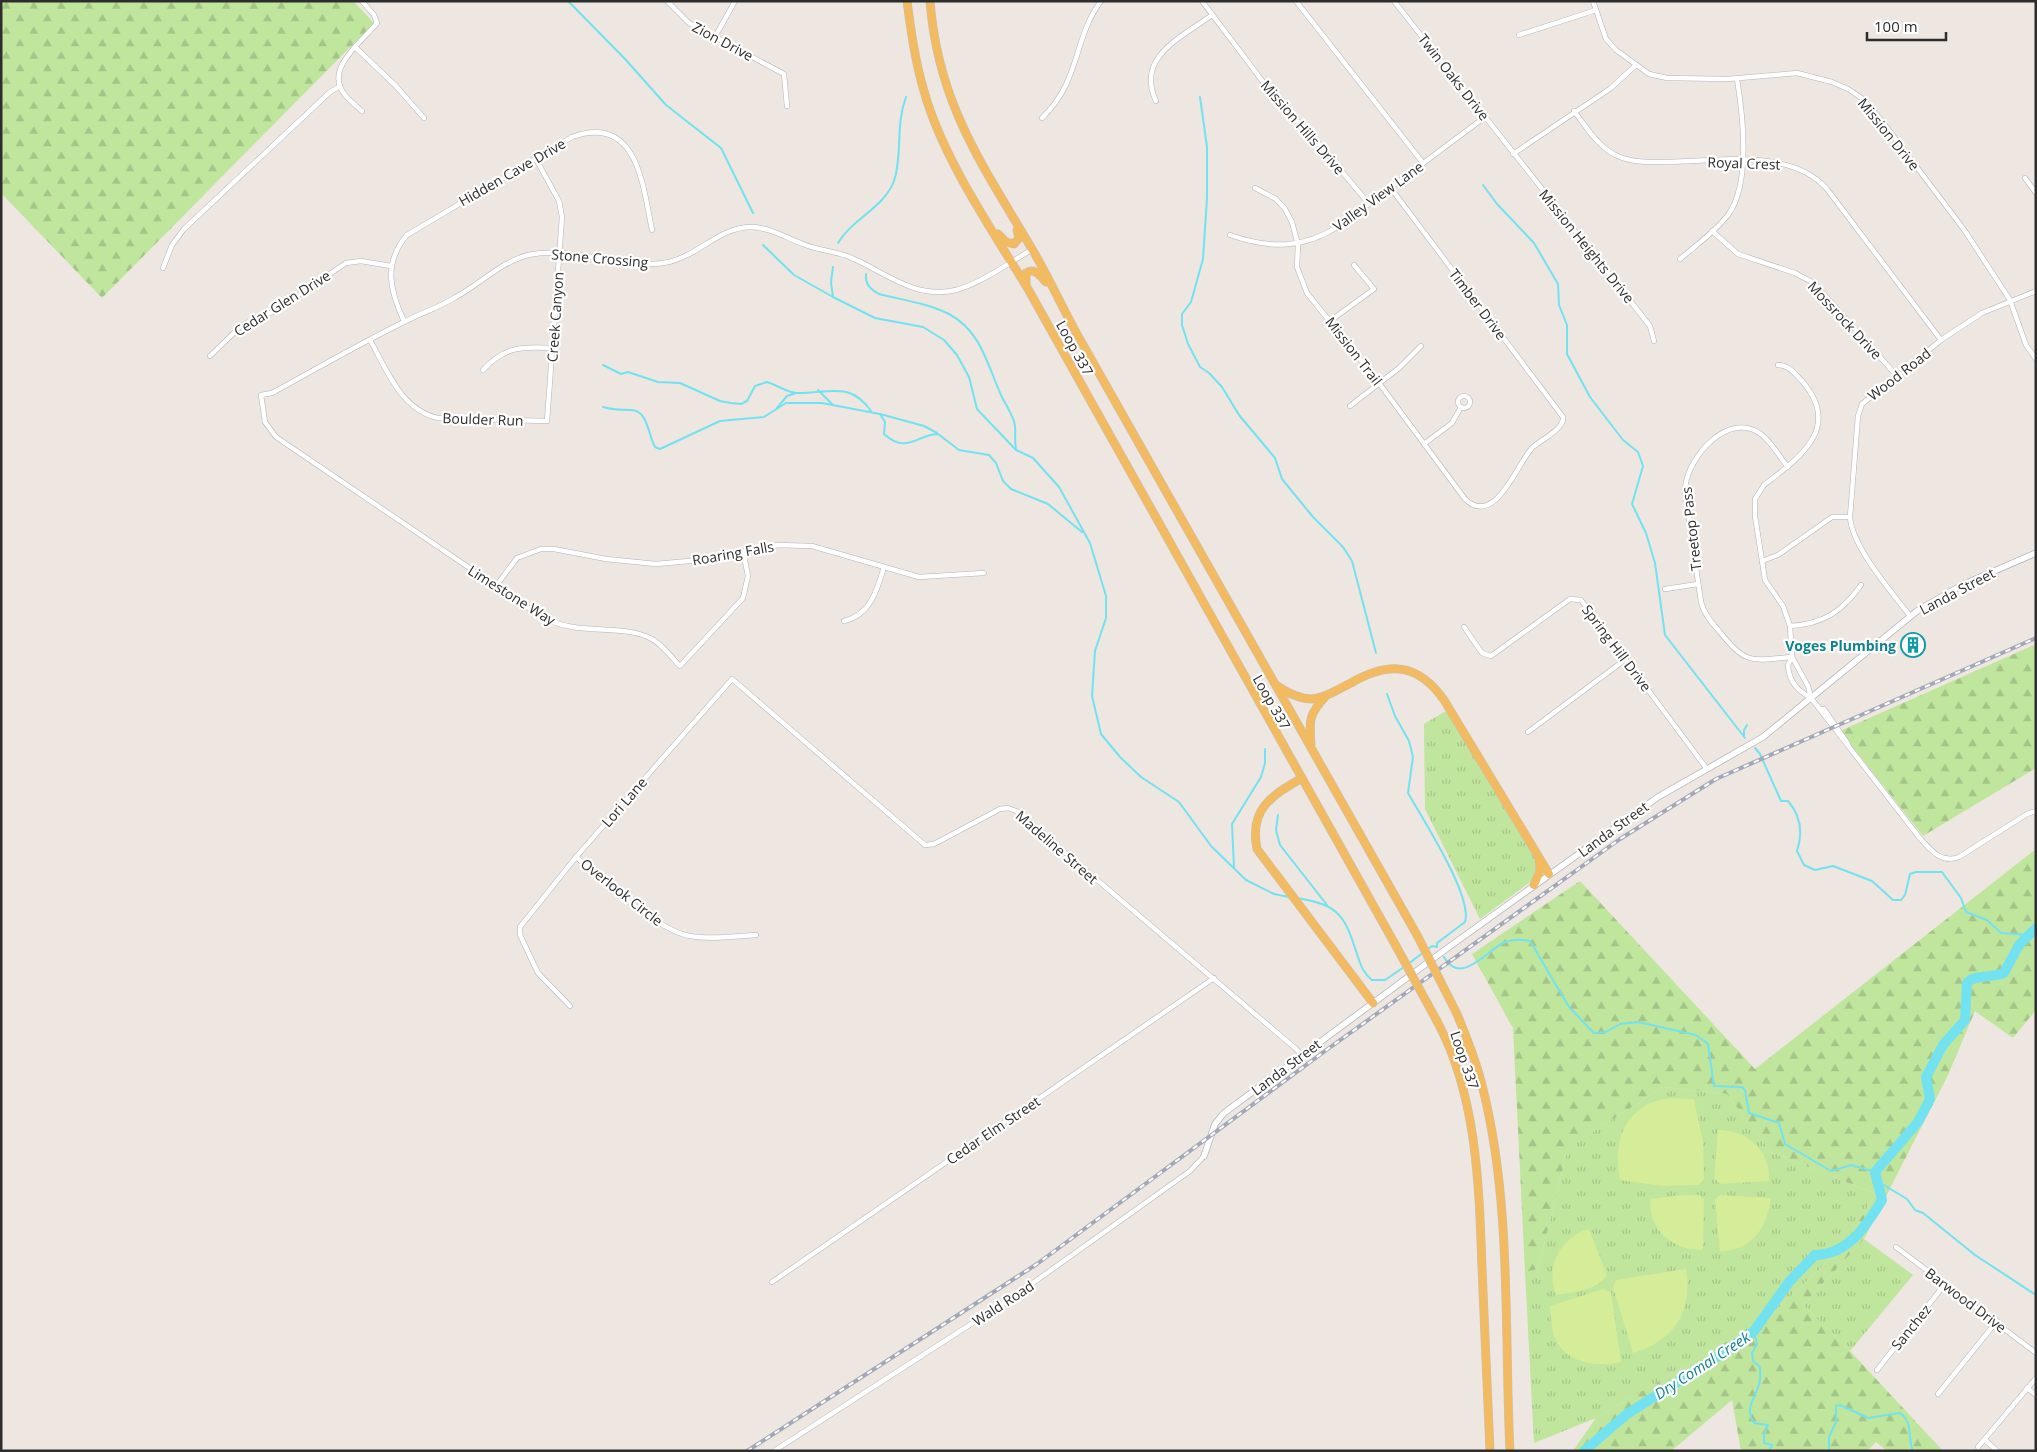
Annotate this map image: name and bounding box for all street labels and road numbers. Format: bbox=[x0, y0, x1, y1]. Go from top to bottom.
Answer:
street label: Zion Drive bbox=[689, 17, 757, 65]
street label: Twin Oaks Drive bbox=[1414, 30, 1494, 124]
street label: Mission Hills Drive bbox=[1257, 76, 1349, 178]
street label: Mission Drive bbox=[1854, 94, 1924, 174]
street label: Hidden Cave Drive bbox=[455, 134, 569, 210]
street label: Royal Crest bbox=[1707, 152, 1781, 174]
street label: Valley View Lane bbox=[1329, 157, 1427, 235]
street label: Mission Heights Drive bbox=[1535, 185, 1639, 307]
street label: Stone Crossing bbox=[551, 244, 650, 272]
street label: Timber Drive bbox=[1445, 265, 1511, 343]
street label: Cedar Glen Drive bbox=[230, 266, 334, 340]
street label: Creek Canyon bbox=[542, 271, 568, 363]
street label: Mossrock Drive bbox=[1804, 277, 1886, 363]
street label: Mission Trail bbox=[1321, 313, 1387, 389]
street label: Loop 337 bbox=[1052, 317, 1098, 379]
street label: Wood Road bbox=[1863, 343, 1935, 405]
street label: Boulder Run bbox=[442, 408, 524, 430]
street label: Treetop Pass bbox=[1676, 486, 1706, 572]
street label: Roaring Falls bbox=[691, 536, 776, 570]
street label: Limestone Way bbox=[465, 561, 560, 630]
street label: Landa Street bbox=[1916, 563, 1998, 619]
street label: Spring Hill Drive bbox=[1578, 601, 1656, 695]
street label: Loop 337 bbox=[1249, 671, 1295, 733]
street label: Lori Lane bbox=[597, 773, 651, 831]
street label: Landa Street bbox=[1574, 797, 1652, 861]
street label: Madeline Street bbox=[1012, 806, 1102, 888]
street label: Overlook Circle bbox=[577, 854, 667, 930]
street label: Loop 337 bbox=[1446, 1028, 1484, 1092]
street label: Landa Street bbox=[1247, 1035, 1325, 1099]
street label: Cedar Elm Street bbox=[942, 1092, 1044, 1168]
street label: Barwood Drive bbox=[1922, 1263, 2010, 1337]
street label: Wald Road bbox=[969, 1276, 1037, 1330]
street label: Sanchez bbox=[1887, 1300, 1936, 1354]

